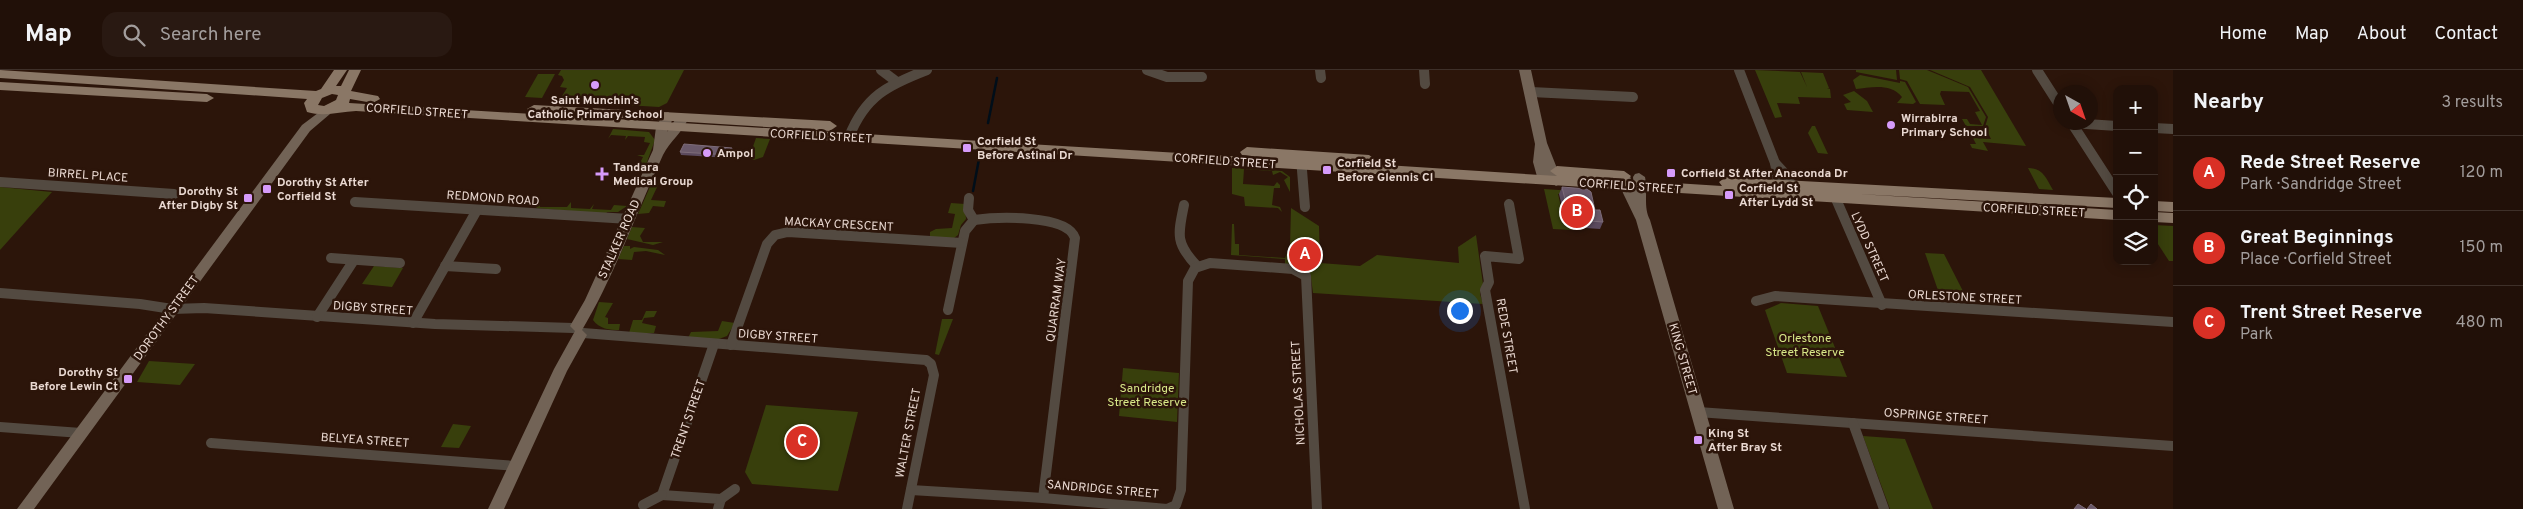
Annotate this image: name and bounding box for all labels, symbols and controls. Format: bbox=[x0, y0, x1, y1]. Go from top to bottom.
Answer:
search box bbox=[102, 12, 452, 57]
text: Map bbox=[25, 20, 72, 50]
icon: search bbox=[120, 21, 148, 49]
text: Search here bbox=[160, 23, 261, 47]
text: Home bbox=[2219, 23, 2267, 46]
text: Map bbox=[2295, 23, 2329, 46]
text: About bbox=[2357, 23, 2406, 46]
text: Contact bbox=[2434, 23, 2498, 46]
marker: Saint Munchin’s Catholic Primary School bbox=[589, 79, 601, 91]
north arrow bbox=[2053, 85, 2098, 130]
map controls bbox=[2113, 85, 2158, 265]
button: + bbox=[2113, 85, 2158, 130]
text: Nearby bbox=[2193, 89, 2264, 116]
place label: Saint Munchin’s Catholic Primary School bbox=[527, 93, 663, 123]
text: 3 results bbox=[2441, 93, 2503, 113]
street label: CORFIELD STREET bbox=[365, 100, 469, 124]
place label: Wirrabirra Primary School bbox=[1901, 111, 1987, 141]
marker: Wirrabirra Primary School bbox=[1885, 119, 1897, 131]
street label: CORFIELD STREET bbox=[769, 126, 872, 148]
button: − bbox=[2113, 130, 2158, 175]
place label: Corfield St Before Astinal Dr bbox=[977, 134, 1072, 164]
marker: Corfield St Before Astinal Dr bbox=[961, 142, 973, 154]
place label: Ampol bbox=[717, 146, 753, 162]
marker: Ampol bbox=[701, 147, 713, 159]
street label: CORFIELD STREET bbox=[1173, 150, 1277, 174]
text: Rede Street Reserve bbox=[2240, 151, 2421, 175]
place label: Corfield St Before Glennis Cl bbox=[1337, 156, 1433, 186]
place label: Tandara Medical Group bbox=[613, 160, 693, 190]
text: A bbox=[2203, 163, 2215, 183]
text: 120 m bbox=[2460, 163, 2503, 183]
marker: Corfield St Before Glennis Cl bbox=[1321, 164, 1333, 176]
street label: BIRREL PLACE bbox=[47, 165, 129, 187]
place label: Corfield St After Anaconda Dr bbox=[1681, 166, 1848, 182]
marker: Tandara Medical Group bbox=[595, 167, 609, 181]
marker: Corfield St After Anaconda Dr bbox=[1665, 167, 1677, 179]
place label: Dorothy St After Corfield St bbox=[277, 175, 369, 205]
street label: CORFIELD STREET bbox=[1578, 175, 1682, 199]
button: locate bbox=[2113, 175, 2158, 220]
text: Park · Sandridge Street bbox=[2240, 175, 2402, 195]
place label: Corfield St After Lydd St bbox=[1739, 181, 1814, 211]
marker: Dorothy St After Corfield St bbox=[261, 183, 273, 195]
place label: Dorothy St After Digby St bbox=[158, 184, 238, 214]
street label: REDMOND ROAD bbox=[446, 188, 540, 210]
marker: Corfield St After Lydd St bbox=[1723, 189, 1735, 201]
marker: Dorothy St After Digby St bbox=[242, 192, 254, 204]
pin: B bbox=[1561, 193, 1593, 231]
street label: STALKER ROAD bbox=[595, 197, 645, 282]
street label: CORFIELD STREET bbox=[1982, 200, 2085, 222]
street label: LYDD STREET bbox=[1846, 210, 1892, 285]
street label: MACKAY CRESCENT bbox=[784, 214, 894, 236]
button: layers bbox=[2113, 220, 2158, 265]
text: Great Beginnings bbox=[2240, 226, 2394, 250]
pin: A bbox=[1289, 236, 1321, 274]
text: B bbox=[2203, 238, 2215, 258]
text: 150 m bbox=[2460, 238, 2503, 258]
text: Place · Corfield Street bbox=[2240, 250, 2392, 270]
street label: QUARRAM WAY bbox=[1043, 257, 1071, 343]
street label: DOROTHY STREET bbox=[131, 273, 203, 364]
street label: ORLESTONE STREET bbox=[1908, 287, 2022, 309]
street label: REDE STREET bbox=[1492, 297, 1521, 375]
street label: DIGBY STREET bbox=[332, 298, 413, 320]
your location bbox=[1447, 298, 1473, 324]
text: Trent Street Reserve bbox=[2240, 301, 2422, 325]
text: C bbox=[2204, 313, 2214, 333]
text: 480 m bbox=[2456, 313, 2503, 333]
street label: KING STREET bbox=[1664, 322, 1700, 397]
text: Park bbox=[2240, 325, 2273, 345]
street label: DIGBY STREET bbox=[737, 326, 818, 348]
park label: Orlestone Street Reserve bbox=[1765, 331, 1845, 361]
street label: NICHOLAS STREET bbox=[1288, 340, 1310, 446]
place label: Dorothy St Before Lewin Ct bbox=[30, 365, 118, 395]
marker: Dorothy St Before Lewin Ct bbox=[122, 373, 134, 385]
street label: TRENT STREET bbox=[668, 377, 710, 461]
park label: Sandridge Street Reserve bbox=[1107, 381, 1187, 411]
street label: WALTER STREET bbox=[892, 387, 926, 479]
street label: OSPRINGE STREET bbox=[1883, 405, 1989, 429]
pin: C bbox=[786, 423, 818, 461]
place label: King St After Bray St bbox=[1708, 426, 1782, 456]
street label: BELYEA STREET bbox=[320, 430, 410, 452]
marker: King St After Bray St bbox=[1692, 434, 1704, 446]
street label: SANDRIDGE STREET bbox=[1046, 477, 1160, 503]

